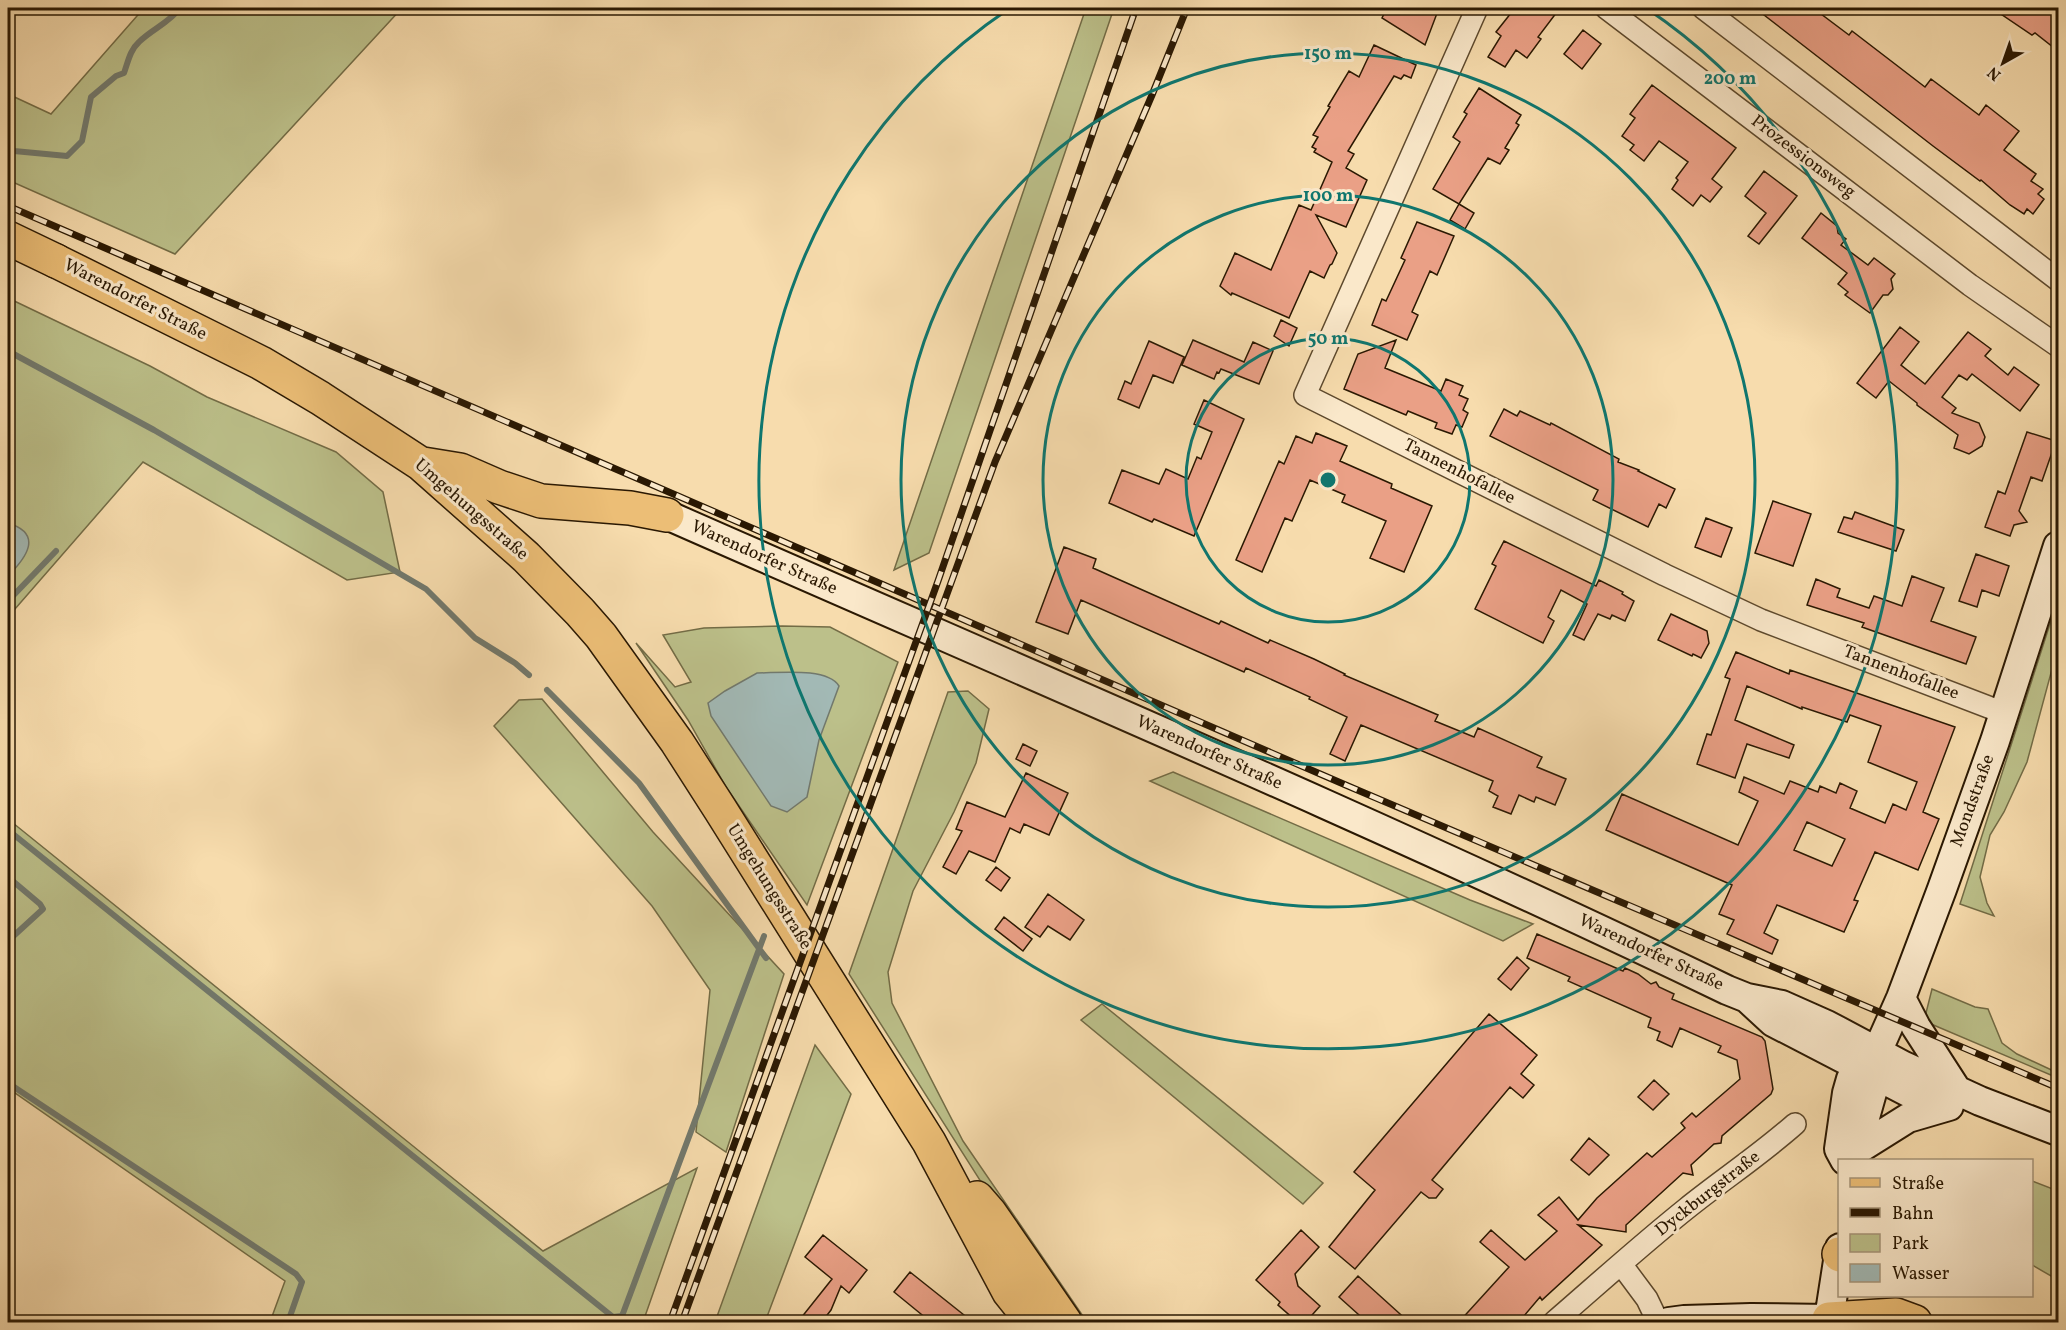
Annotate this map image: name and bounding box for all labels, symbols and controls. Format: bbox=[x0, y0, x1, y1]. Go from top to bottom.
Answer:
north arrow bbox=[1973, 33, 2033, 93]
text: 150 m bbox=[1304, 42, 1352, 67]
text: N bbox=[1983, 61, 2006, 85]
text: 200 m bbox=[1704, 67, 1756, 92]
street label: Prozessionsweg bbox=[1746, 109, 1860, 205]
text: 100 m bbox=[1303, 184, 1353, 209]
street label: Warendorfer Straße bbox=[59, 253, 211, 347]
text: 50 m bbox=[1308, 327, 1348, 352]
street label: Tannenhofallee bbox=[1399, 433, 1519, 511]
street label: Umgehungsstraße bbox=[408, 453, 534, 567]
centre of rings bbox=[1318, 470, 1338, 490]
street label: Warendorfer Straße bbox=[687, 515, 841, 601]
street label: Tannenhofallee bbox=[1839, 639, 1963, 707]
street label: Warendorfer Straße bbox=[1132, 710, 1286, 796]
street label: Mondstraße bbox=[1945, 751, 2001, 851]
street label: Umgehungsstraße bbox=[720, 819, 818, 955]
street label: Warendorfer Straße bbox=[1574, 908, 1728, 998]
street label: Dyckburgstraße bbox=[1650, 1145, 1766, 1243]
legend bbox=[1838, 1159, 2033, 1297]
text: Straße bbox=[1892, 1172, 1944, 1197]
text: Bahn bbox=[1892, 1202, 1934, 1227]
text: Park bbox=[1892, 1232, 1929, 1257]
text: Wasser bbox=[1892, 1262, 1950, 1287]

